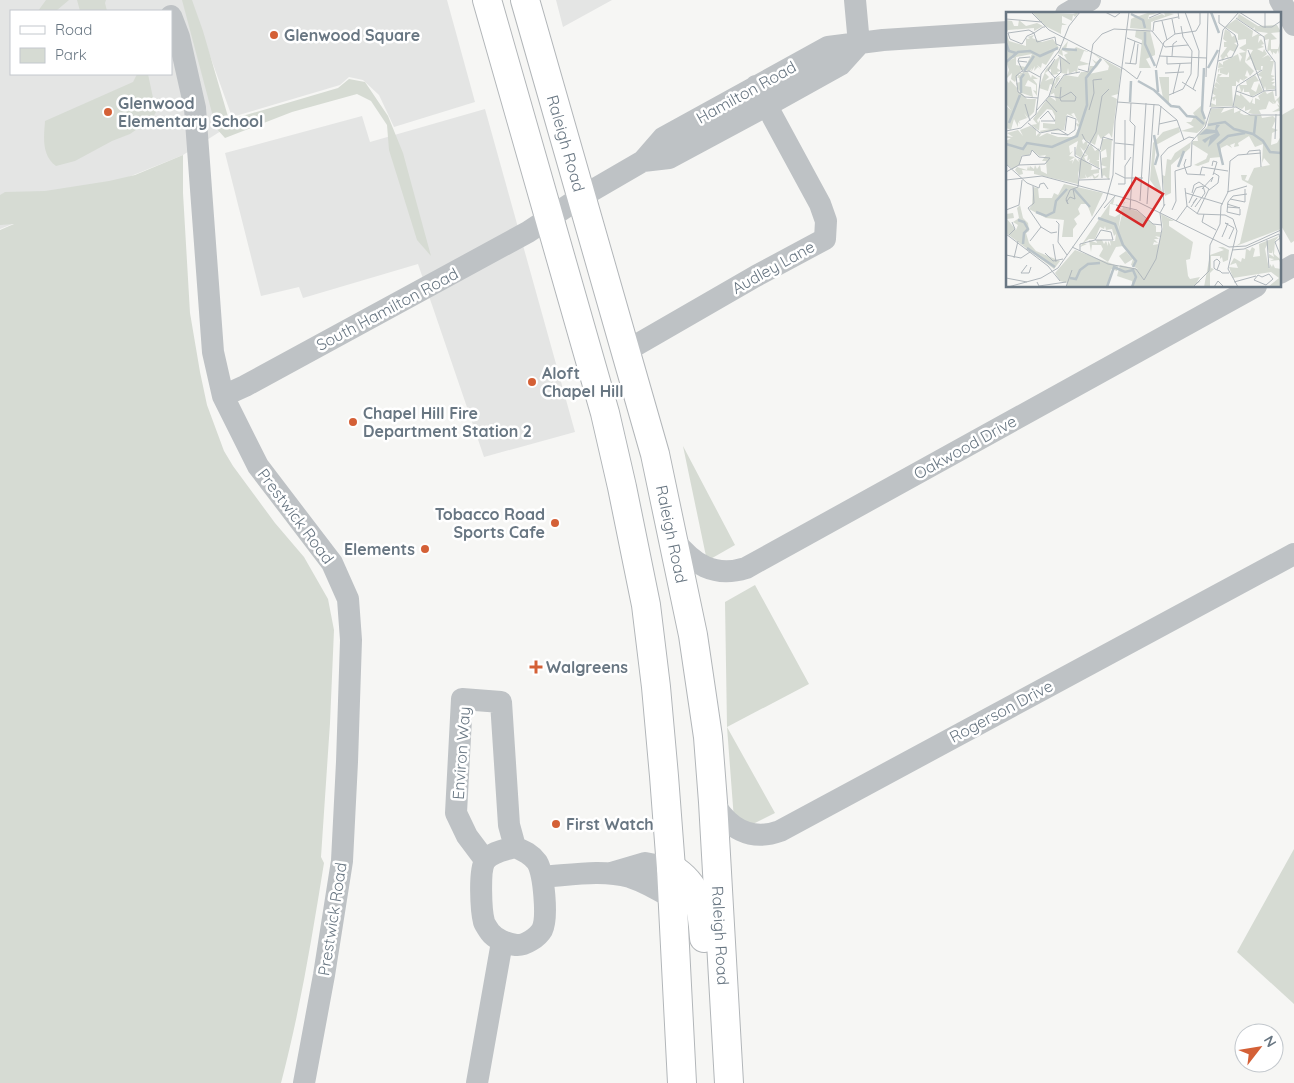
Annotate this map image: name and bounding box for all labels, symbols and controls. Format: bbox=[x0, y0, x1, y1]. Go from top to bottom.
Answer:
legend bbox=[10, 10, 172, 75]
inset map bbox=[1006, 12, 1282, 288]
text: Road bbox=[55, 20, 92, 39]
place label: Glenwood Square bbox=[284, 25, 420, 45]
marker: Glenwood Square bbox=[268, 29, 280, 41]
text: Park bbox=[55, 45, 87, 64]
street label: Hamilton Road bbox=[693, 56, 799, 128]
place label: Glenwood Elementary School bbox=[118, 93, 263, 131]
street label: Raleigh Road bbox=[543, 93, 589, 194]
marker: Glenwood Elementary School bbox=[102, 106, 114, 118]
street label: Audley Lane bbox=[728, 236, 818, 298]
street label: South Hamilton Road bbox=[313, 263, 461, 355]
place label: Aloft Chapel Hill bbox=[542, 363, 624, 401]
marker: Aloft Chapel Hill bbox=[526, 376, 538, 388]
place label: Chapel Hill Fire Department Station 2 bbox=[363, 403, 532, 441]
street label: Oakwood Drive bbox=[910, 411, 1020, 483]
marker: Chapel Hill Fire Department Station 2 bbox=[347, 416, 359, 428]
street label: Prestwick Road bbox=[254, 464, 338, 568]
street label: Raleigh Road bbox=[652, 483, 692, 585]
place label: Tobacco Road Sports Cafe bbox=[435, 504, 545, 542]
marker: Tobacco Road Sports Cafe bbox=[549, 517, 561, 529]
place label: Elements bbox=[344, 539, 415, 559]
marker: Elements bbox=[419, 543, 431, 555]
place label: Walgreens bbox=[546, 657, 628, 677]
marker: Walgreens bbox=[530, 661, 542, 673]
street label: Rogerson Drive bbox=[946, 675, 1056, 747]
street label: Environ Way bbox=[448, 706, 474, 800]
place label: First Watch bbox=[566, 814, 654, 834]
marker: First Watch bbox=[550, 818, 562, 830]
street label: Prestwick Road bbox=[313, 861, 351, 977]
street label: Raleigh Road bbox=[708, 885, 733, 986]
north arrow bbox=[1234, 1023, 1284, 1073]
text: N bbox=[1260, 1032, 1281, 1050]

